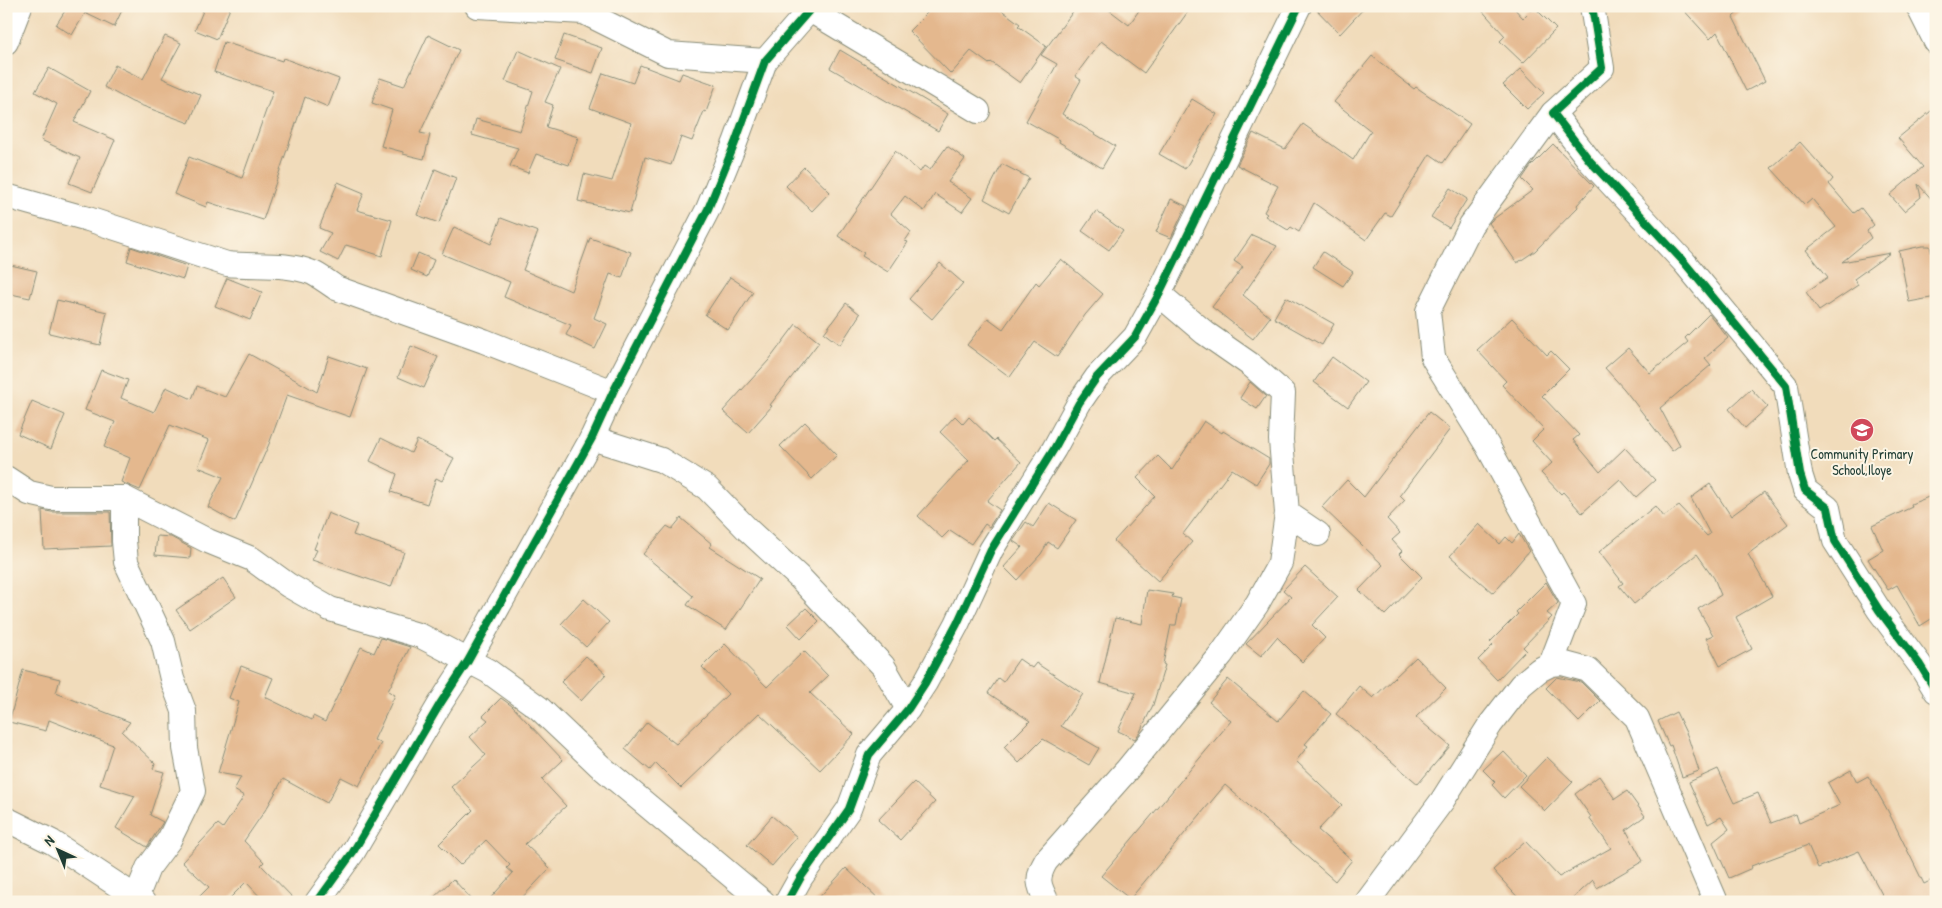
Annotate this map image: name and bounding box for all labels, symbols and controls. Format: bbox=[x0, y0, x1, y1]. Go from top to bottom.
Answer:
school or university icon: Community Primary School,Iloye bbox=[1849, 417, 1875, 443]
place label: Community Primary School,Iloye bbox=[1811, 444, 1914, 480]
north arrow bbox=[32, 826, 82, 876]
text: N bbox=[39, 830, 58, 850]

